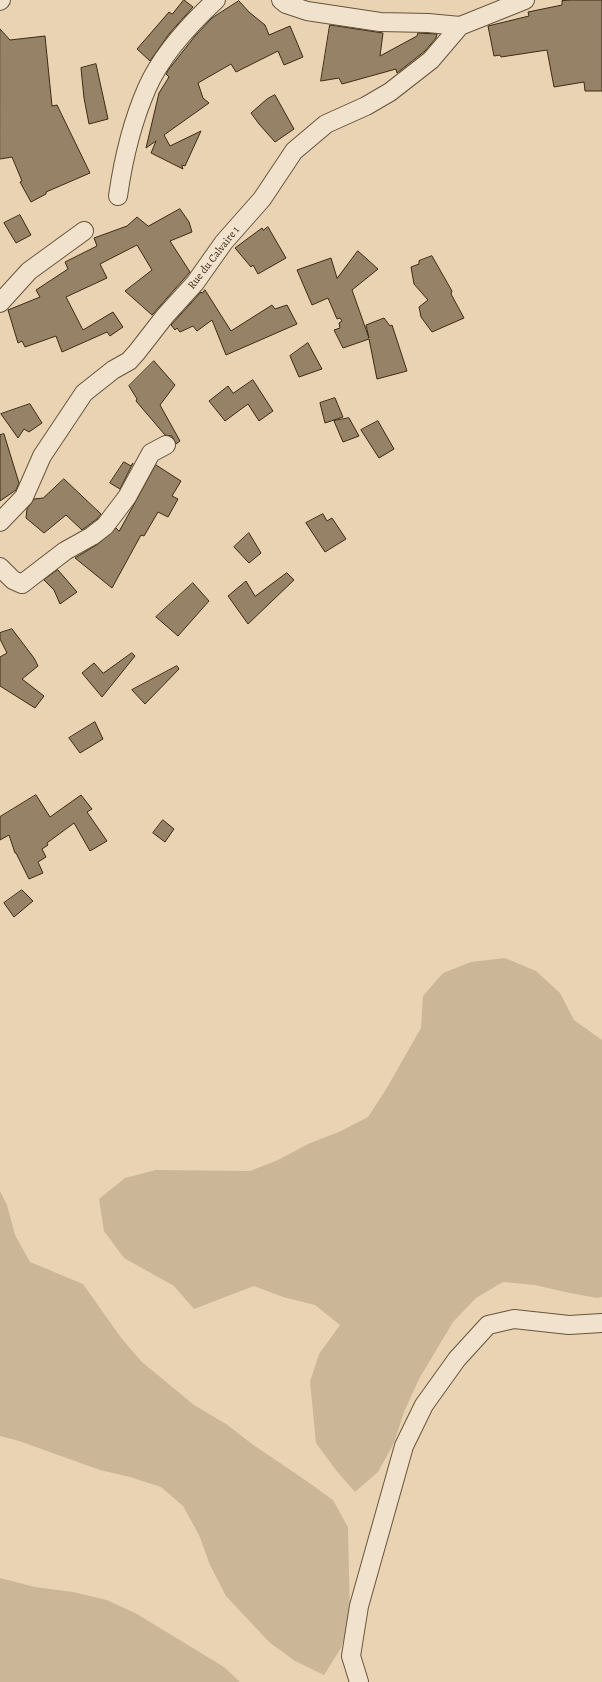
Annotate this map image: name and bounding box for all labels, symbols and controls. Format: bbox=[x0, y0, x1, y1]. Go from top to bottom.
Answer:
street label: Rue du Calvaire 1 bbox=[185, 224, 243, 292]

